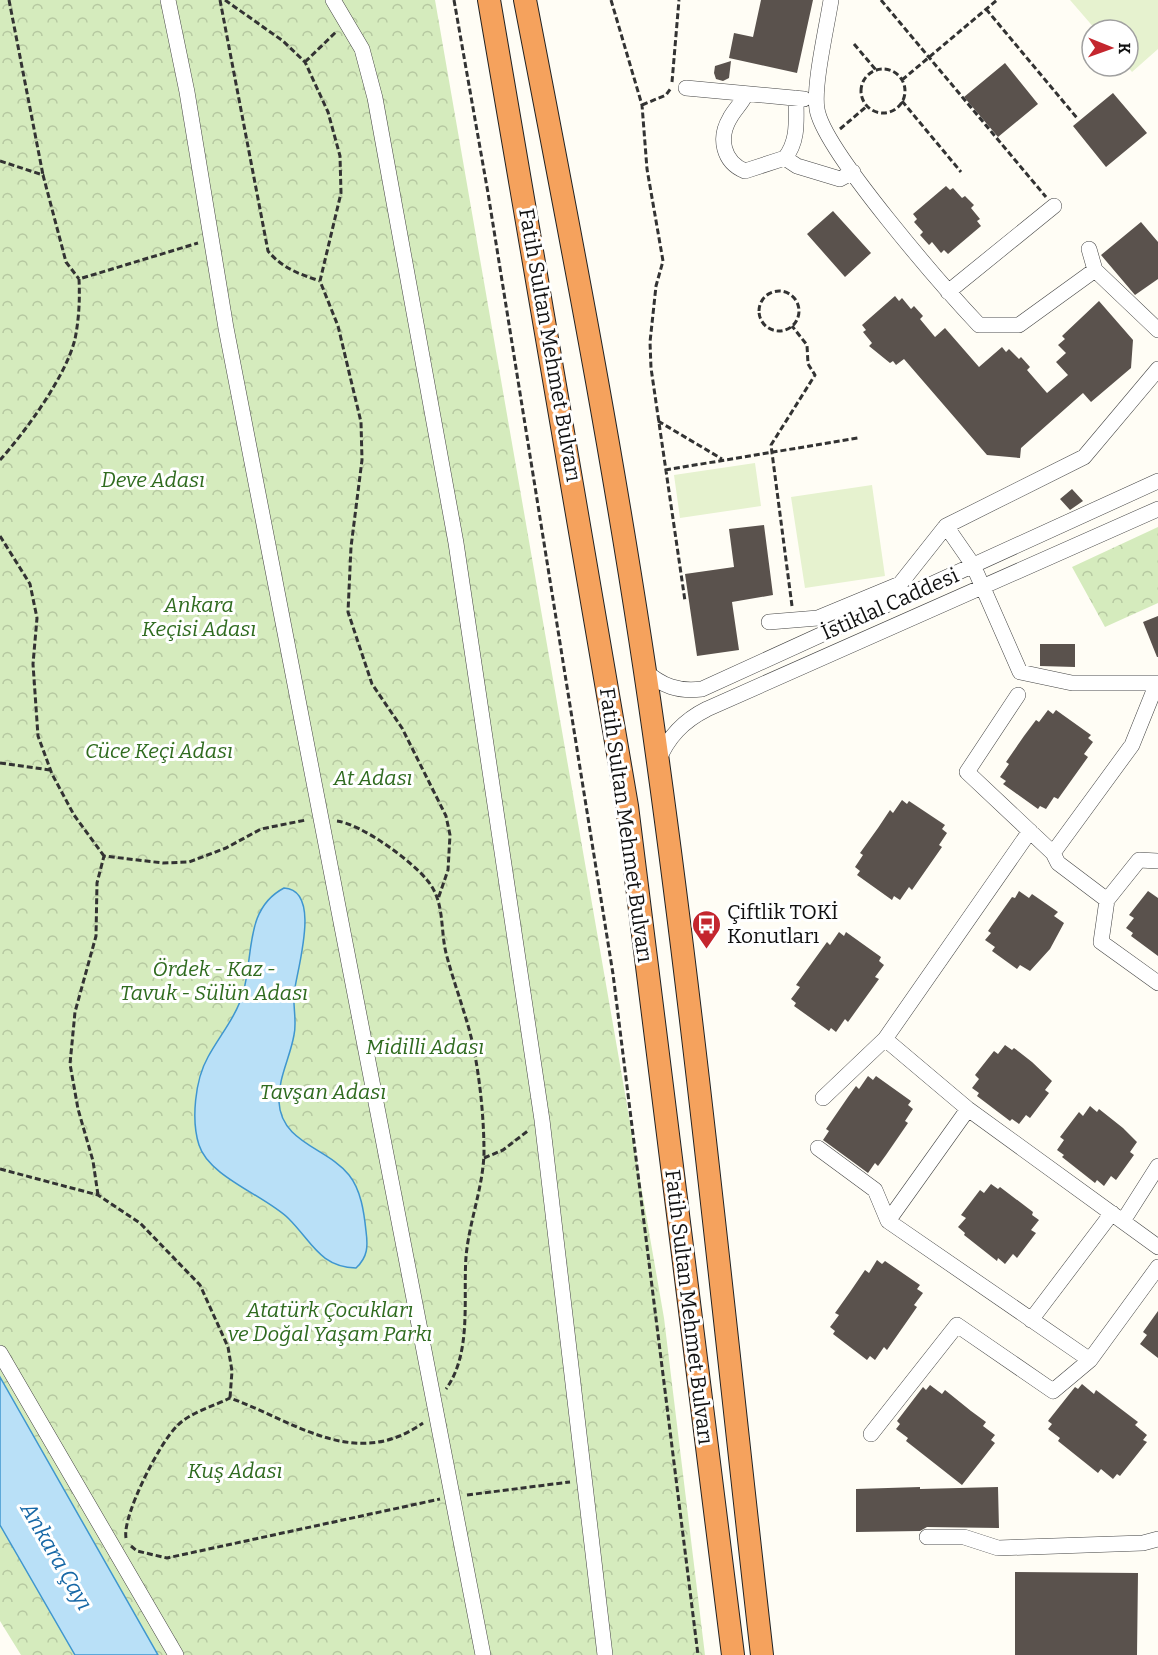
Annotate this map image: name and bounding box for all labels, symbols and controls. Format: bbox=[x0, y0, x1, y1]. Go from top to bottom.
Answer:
north arrow bbox=[1080, 18, 1140, 78]
text: K bbox=[1115, 42, 1134, 55]
street label: Fatih Sultan Mehmet Bulvarı bbox=[513, 206, 587, 484]
park label: Deve Adası bbox=[101, 467, 205, 493]
street label: İstiklal Caddesi bbox=[817, 562, 963, 646]
park label: Ankara Keçisi Adası bbox=[142, 592, 256, 642]
street label: Fatih Sultan Mehmet Bulvarı bbox=[594, 686, 658, 964]
park label: Cüce Keçi Adası bbox=[85, 738, 233, 764]
park label: At Adası bbox=[332, 765, 413, 791]
place label: Çiftlik TOKİ Konutları bbox=[727, 899, 838, 949]
bus stop icon: Çiftlik TOKİ Konutları bbox=[690, 908, 722, 950]
park label: Ördek - Kaz - Tavuk - Sülün Adası bbox=[120, 956, 308, 1006]
park label: Midilli Adası bbox=[366, 1034, 484, 1060]
park label: Tavşan Adası bbox=[260, 1079, 386, 1105]
street label: Fatih Sultan Mehmet Bulvarı bbox=[659, 1168, 719, 1446]
park label: Atatürk Çocukları ve Doğal Yaşam Parkı bbox=[228, 1297, 432, 1347]
park label: Kuş Adası bbox=[187, 1458, 283, 1484]
water label: Ankara Çayı bbox=[14, 1497, 98, 1615]

